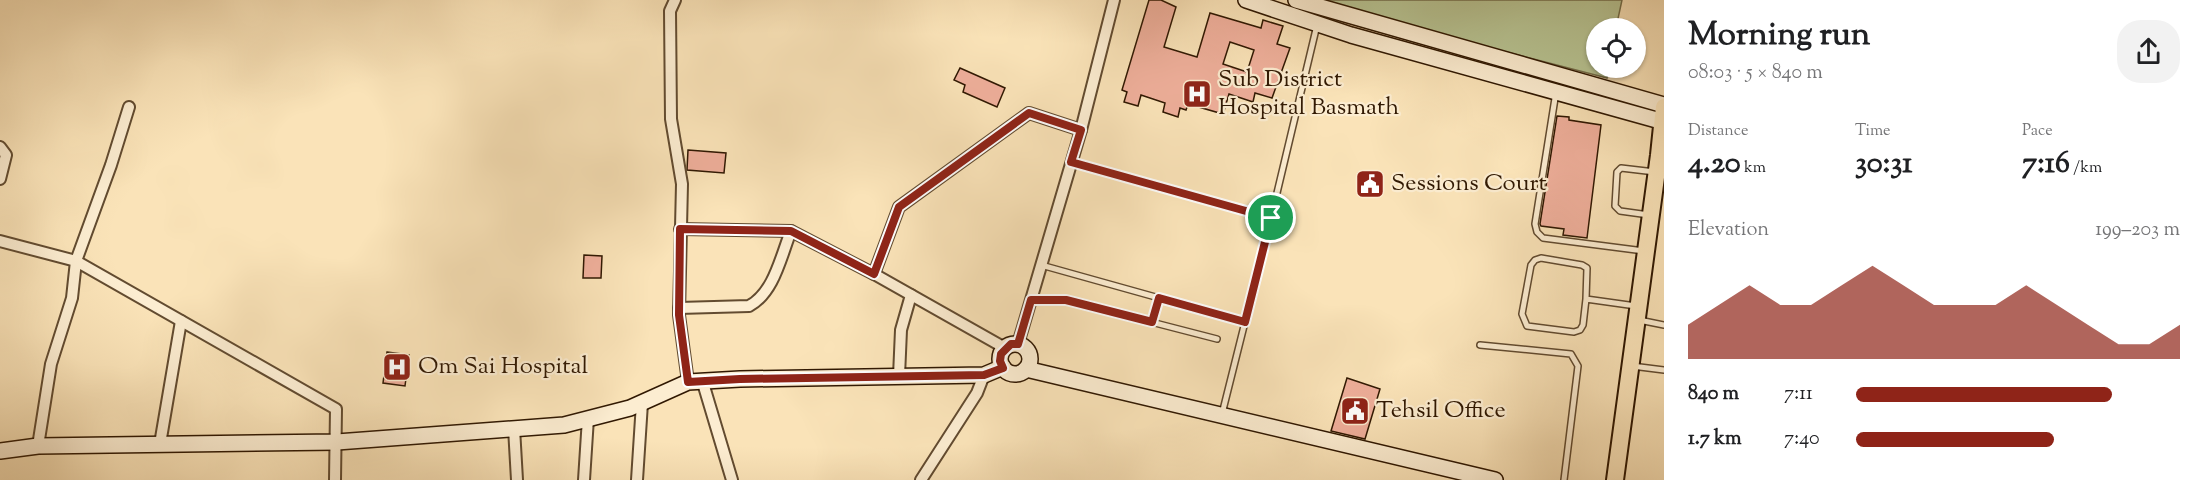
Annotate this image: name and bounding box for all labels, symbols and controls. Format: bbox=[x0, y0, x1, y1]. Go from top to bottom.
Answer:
text: Morning run bbox=[1688, 12, 1870, 60]
map controls bbox=[1586, 18, 1646, 78]
button: locate bbox=[1586, 18, 1646, 78]
button: share bbox=[2117, 20, 2180, 83]
text: 08:03 · 5 × 840 m bbox=[1688, 59, 1823, 88]
place label: Sub District Hospital Basmath bbox=[1218, 63, 1399, 125]
hospital icon: Sub District Hospital Basmath bbox=[1181, 78, 1213, 110]
text: Distance bbox=[1688, 120, 1748, 143]
text: Time bbox=[1855, 120, 1891, 143]
text: Pace bbox=[2022, 120, 2053, 143]
text: 4.20 bbox=[1688, 143, 1741, 186]
text: 30:31 bbox=[1855, 143, 1913, 186]
text: 7:16 bbox=[2022, 143, 2070, 186]
text: km bbox=[1741, 157, 1766, 180]
text: /km bbox=[2070, 157, 2102, 180]
place label: Sessions Court bbox=[1391, 167, 1547, 201]
public building icon: Sessions Court bbox=[1354, 168, 1386, 200]
pin bbox=[1245, 192, 1296, 243]
icon: arrive bbox=[1254, 201, 1287, 234]
text: Elevation bbox=[1688, 216, 1769, 245]
text: 199–203 m bbox=[2095, 216, 2180, 245]
place label: Om Sai Hospital bbox=[418, 350, 589, 384]
hospital icon: Om Sai Hospital bbox=[381, 351, 413, 383]
text: 840 m bbox=[1688, 380, 1739, 409]
text: 7:11 bbox=[1784, 380, 1813, 409]
place label: Tehsil Office bbox=[1376, 394, 1506, 428]
public building icon: Tehsil Office bbox=[1339, 395, 1371, 427]
text: 1.7 km bbox=[1688, 425, 1742, 454]
text: 7:40 bbox=[1784, 425, 1820, 454]

